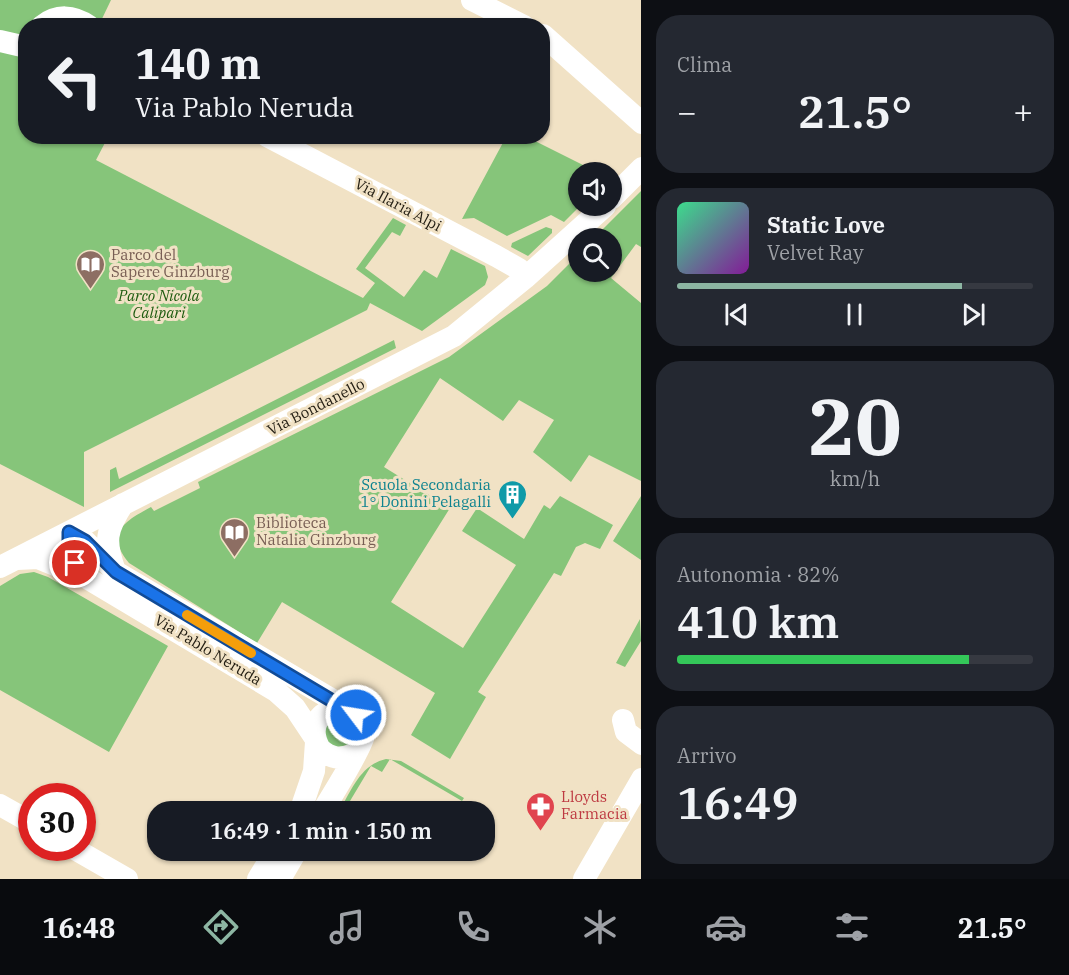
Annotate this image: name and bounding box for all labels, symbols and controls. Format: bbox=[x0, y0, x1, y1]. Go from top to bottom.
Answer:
text: 140 m bbox=[135, 36, 261, 91]
icon: left bbox=[36, 42, 114, 120]
text: Clima bbox=[677, 51, 732, 78]
text: 21.5° bbox=[798, 82, 912, 140]
text: Via Pablo Neruda bbox=[135, 89, 354, 124]
text: − bbox=[677, 90, 697, 133]
text: + bbox=[1013, 90, 1033, 133]
map controls bbox=[568, 162, 622, 282]
button: sound bbox=[568, 162, 622, 216]
street label: Via Ilaria Alpi bbox=[352, 174, 445, 235]
text: Static Love bbox=[767, 210, 885, 239]
button: search bbox=[568, 228, 622, 282]
text: Velvet Ray bbox=[767, 239, 864, 266]
place label: Parco del Sapere Ginzburg bbox=[111, 245, 229, 281]
library icon: Parco del Sapere Ginzburg bbox=[74, 248, 106, 290]
park label: Parco Nicola Calipari bbox=[117, 286, 200, 322]
icon: previous bbox=[720, 298, 753, 331]
icon: pause bbox=[838, 298, 871, 331]
icon: next bbox=[957, 298, 990, 331]
street label: Via Bondanello bbox=[264, 374, 368, 439]
text: 20 bbox=[808, 375, 902, 476]
text: km/h bbox=[830, 465, 880, 492]
place label: Scuola Secondaria 1° Donini Pelagalli bbox=[361, 475, 491, 511]
building icon: Scuola Secondaria 1° Donini Pelagalli bbox=[496, 478, 528, 520]
place label: Biblioteca Natalia Ginzburg bbox=[256, 513, 376, 549]
library icon: Biblioteca Natalia Ginzburg bbox=[219, 516, 251, 558]
pin bbox=[49, 537, 100, 588]
icon: arrive bbox=[58, 546, 91, 579]
text: Autonomia · 82% bbox=[677, 561, 839, 588]
text: 410 km bbox=[677, 592, 839, 650]
street label: Via Pablo Neruda bbox=[151, 610, 265, 689]
position arrow bbox=[324, 683, 388, 747]
text: Arrivo bbox=[677, 742, 737, 769]
text: 16:49 bbox=[677, 773, 798, 831]
speed limit sign: 30 bbox=[18, 783, 96, 861]
place label: Lloyds Farmacia bbox=[561, 787, 628, 823]
pharmacy icon: Lloyds Farmacia bbox=[524, 790, 556, 832]
text: 16:49 · 1 min · 150 m bbox=[210, 816, 432, 845]
icon: directions bbox=[200, 906, 242, 948]
icon: music bbox=[326, 906, 368, 948]
icon: phone bbox=[452, 906, 494, 948]
icon: climate bbox=[579, 906, 621, 948]
icon: car bbox=[705, 906, 747, 948]
icon: filters bbox=[831, 906, 873, 948]
text: 16:48 bbox=[42, 910, 115, 945]
text: 21.5° bbox=[958, 910, 1027, 945]

